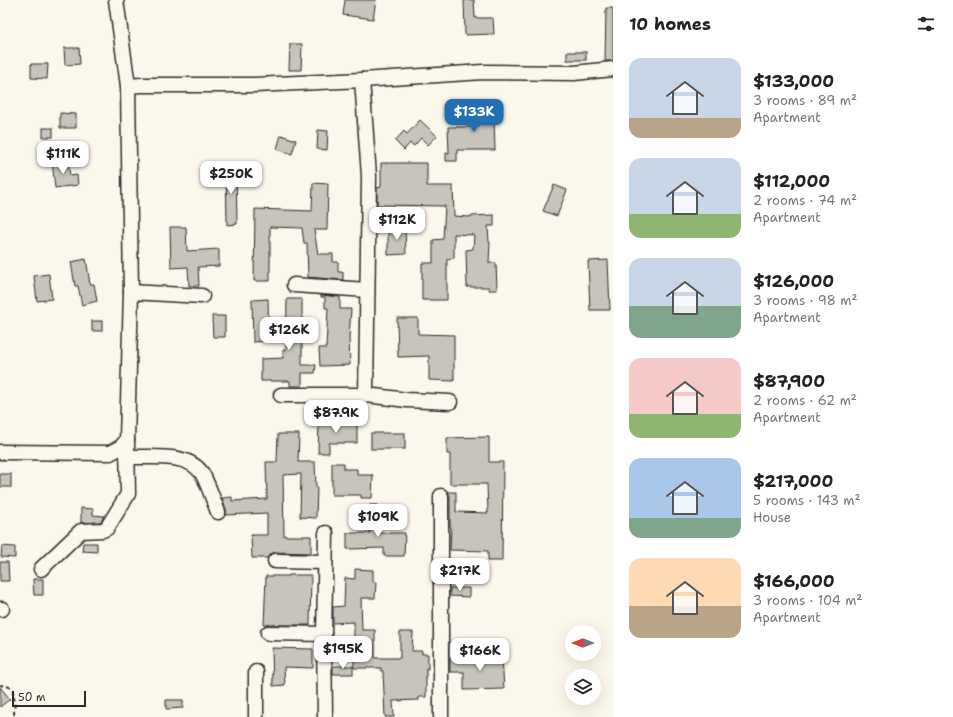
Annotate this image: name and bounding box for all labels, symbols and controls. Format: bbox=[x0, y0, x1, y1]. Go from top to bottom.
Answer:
text: 10 homes bbox=[629, 13, 711, 35]
icon: filters bbox=[915, 13, 937, 35]
text: $133,000 bbox=[753, 70, 834, 92]
icon: home bbox=[661, 74, 709, 122]
text: 3 rooms · 89 m² bbox=[753, 92, 857, 109]
pin: $133K bbox=[446, 99, 502, 133]
text: $133K bbox=[454, 103, 494, 120]
text: Apartment bbox=[753, 109, 821, 126]
pin: $111K bbox=[35, 141, 91, 175]
text: $111K bbox=[46, 145, 80, 162]
pin: $250K bbox=[203, 161, 259, 195]
text: $250K bbox=[209, 165, 253, 182]
text: $112,000 bbox=[753, 170, 830, 192]
icon: home bbox=[661, 174, 709, 222]
text: 2 rooms · 74 m² bbox=[753, 192, 857, 209]
pin: $112K bbox=[369, 207, 425, 241]
text: Apartment bbox=[753, 209, 821, 226]
text: $112K bbox=[378, 211, 416, 228]
text: $126,000 bbox=[753, 270, 834, 292]
icon: home bbox=[661, 274, 709, 322]
text: 3 rooms · 98 m² bbox=[753, 292, 857, 309]
text: Apartment bbox=[753, 309, 821, 326]
pin: $126K bbox=[261, 317, 317, 351]
text: $126K bbox=[269, 321, 309, 338]
text: $87,900 bbox=[753, 370, 825, 392]
icon: home bbox=[661, 374, 709, 422]
text: 2 rooms · 62 m² bbox=[753, 392, 857, 409]
pin: $87.9K bbox=[303, 400, 369, 434]
text: $87.9K bbox=[313, 404, 359, 421]
text: Apartment bbox=[753, 409, 821, 426]
text: $217,000 bbox=[753, 470, 833, 492]
icon: home bbox=[661, 474, 709, 522]
text: 5 rooms · 143 m² bbox=[753, 492, 861, 509]
pin: $109K bbox=[350, 504, 406, 538]
text: $109K bbox=[358, 508, 398, 525]
text: House bbox=[753, 509, 791, 526]
pin: $217K bbox=[432, 558, 488, 592]
text: $217K bbox=[440, 562, 480, 579]
text: $166,000 bbox=[753, 570, 835, 592]
icon: home bbox=[661, 574, 709, 622]
text: 3 rooms · 104 m² bbox=[753, 592, 862, 609]
text: Apartment bbox=[753, 609, 821, 626]
north arrow bbox=[565, 625, 601, 661]
map controls bbox=[565, 625, 601, 705]
pin: $195K bbox=[315, 636, 371, 670]
pin: $166K bbox=[452, 638, 508, 672]
text: $195K bbox=[323, 640, 363, 657]
text: $166K bbox=[459, 642, 501, 659]
button: layers bbox=[565, 669, 601, 705]
scale bar bbox=[12, 689, 86, 708]
text: 50 m bbox=[18, 690, 46, 705]

